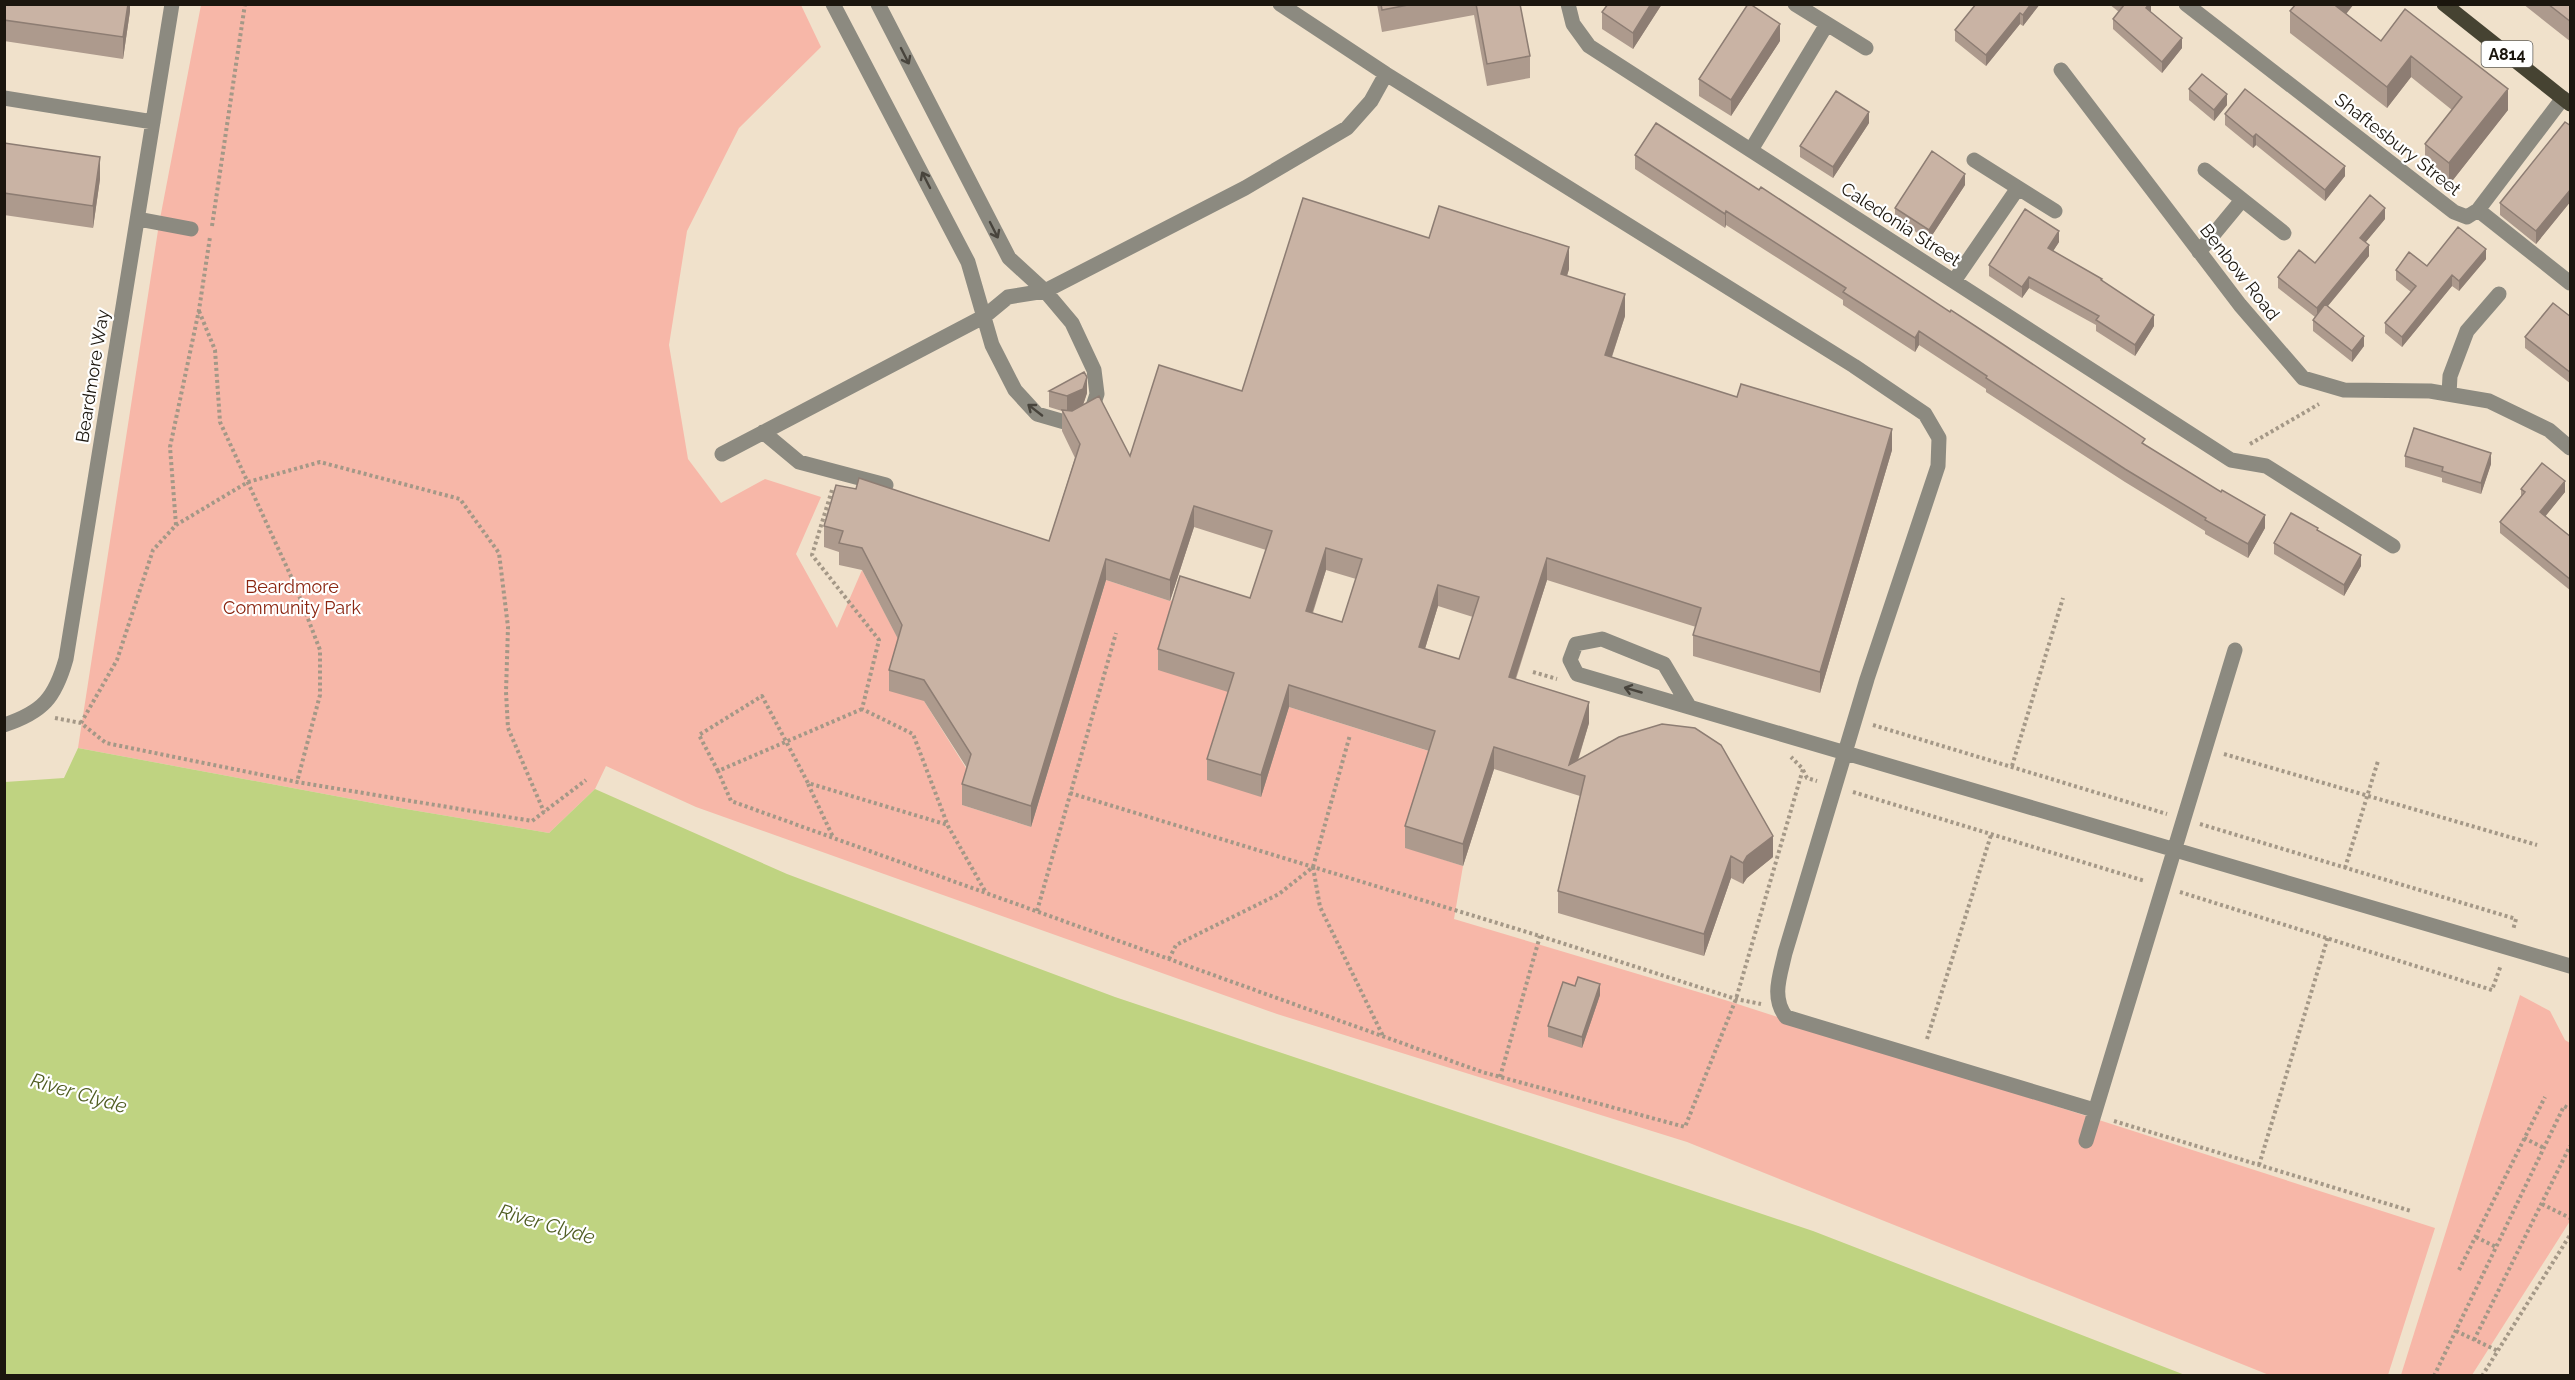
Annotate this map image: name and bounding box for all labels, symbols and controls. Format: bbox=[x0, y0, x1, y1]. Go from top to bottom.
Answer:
road number: A814 bbox=[2482, 41, 2532, 67]
one-way arrow bbox=[900, 47, 911, 65]
street label: Shaftesbury Street bbox=[2331, 88, 2465, 200]
one-way arrow bbox=[920, 171, 932, 189]
street label: Caledonia Street bbox=[1837, 178, 1965, 270]
one-way arrow bbox=[989, 220, 1001, 238]
street label: Benbow Road bbox=[2196, 220, 2284, 324]
street label: Beardmore Way bbox=[71, 308, 113, 444]
one-way arrow bbox=[1027, 404, 1043, 417]
park label: Beardmore Community Park bbox=[223, 576, 361, 618]
one-way arrow bbox=[1624, 684, 1643, 695]
water label: River Clyde bbox=[28, 1068, 130, 1118]
water label: River Clyde bbox=[496, 1199, 598, 1249]

